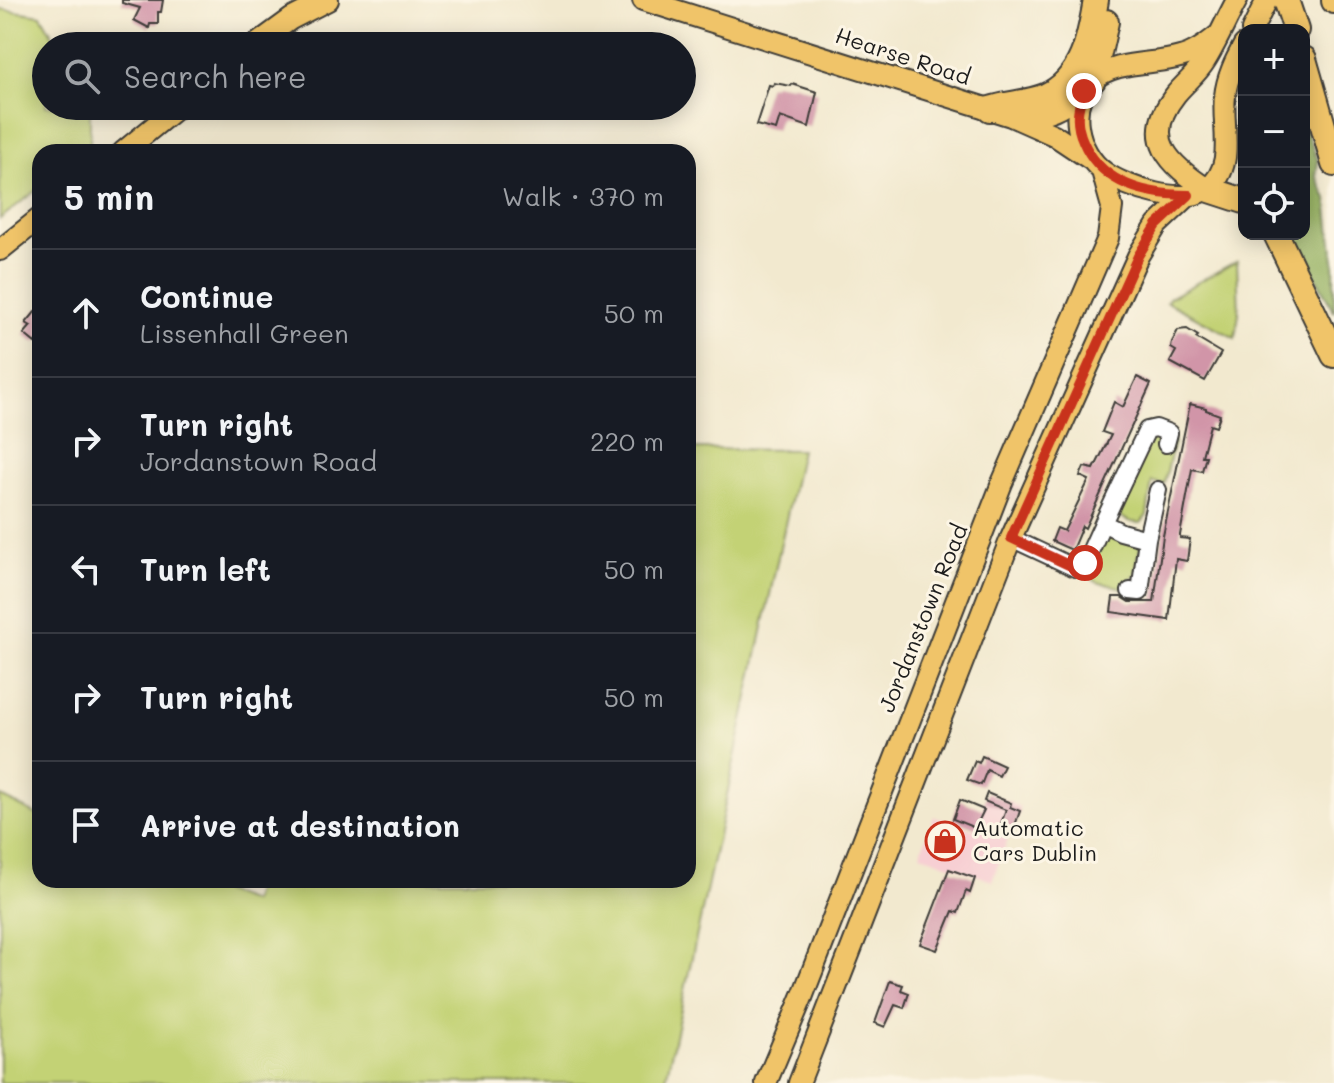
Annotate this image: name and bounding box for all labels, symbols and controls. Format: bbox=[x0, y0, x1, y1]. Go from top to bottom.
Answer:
street label: Hearse Road bbox=[832, 20, 974, 91]
map controls bbox=[1238, 24, 1310, 240]
button: + bbox=[1238, 24, 1310, 96]
search box bbox=[32, 32, 696, 120]
icon: search bbox=[60, 54, 104, 98]
text: Search here bbox=[124, 56, 307, 96]
route end bbox=[1066, 73, 1102, 109]
button: − bbox=[1238, 96, 1310, 168]
button: locate bbox=[1238, 168, 1310, 240]
text: 5 min bbox=[64, 174, 154, 219]
text: Walk · 370 m bbox=[502, 179, 664, 213]
text: Continue bbox=[140, 276, 273, 316]
icon: ahead bbox=[64, 291, 108, 335]
text: 50 m bbox=[604, 296, 664, 330]
text: Lissenhall Green bbox=[140, 316, 349, 350]
text: Turn right bbox=[140, 404, 293, 444]
icon: right bbox=[64, 419, 108, 463]
text: 220 m bbox=[590, 424, 664, 458]
text: Jordanstown Road bbox=[140, 444, 377, 478]
street label: Jordanstown Road bbox=[872, 519, 974, 716]
route start bbox=[1067, 545, 1103, 581]
icon: left bbox=[64, 547, 108, 591]
text: Turn left bbox=[140, 549, 271, 589]
text: 50 m bbox=[604, 552, 664, 586]
icon: right bbox=[64, 675, 108, 719]
text: Turn right bbox=[140, 677, 293, 717]
text: 50 m bbox=[604, 680, 664, 714]
icon: arrive bbox=[64, 803, 108, 847]
text: Arrive at destination bbox=[140, 805, 460, 845]
place label: Automatic Cars Dublin bbox=[973, 813, 1097, 867]
shop icon: Automatic Cars Dublin bbox=[924, 820, 966, 862]

